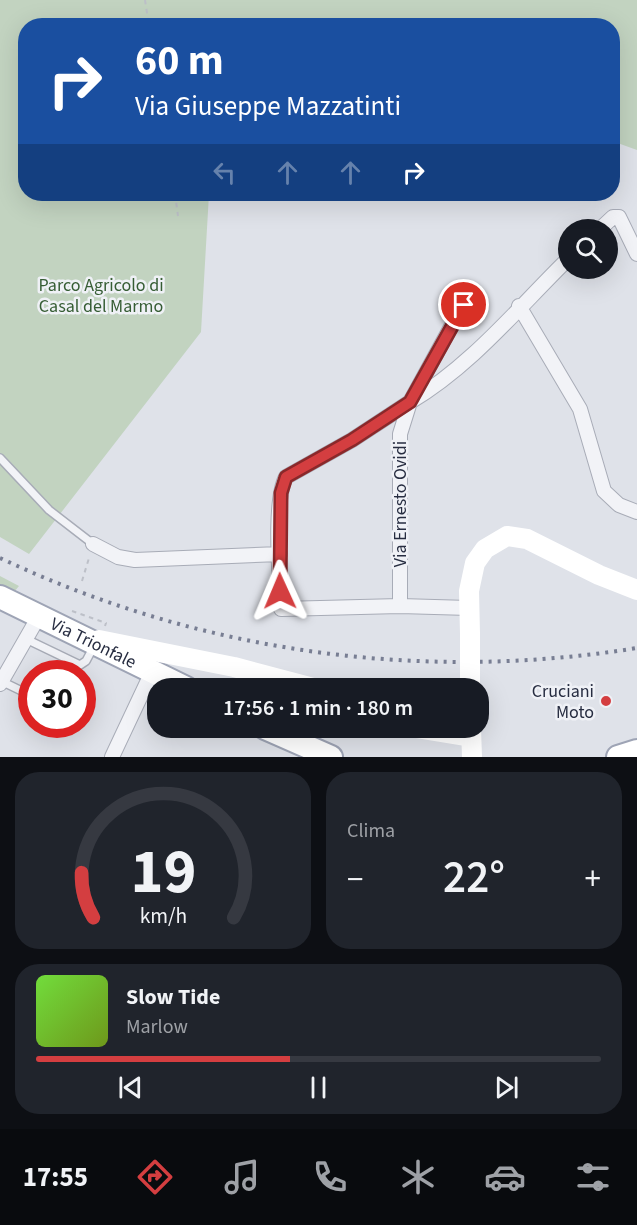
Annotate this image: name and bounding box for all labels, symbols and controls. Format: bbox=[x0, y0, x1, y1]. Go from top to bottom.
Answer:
text: 60 m bbox=[135, 31, 224, 91]
icon: right bbox=[36, 42, 114, 120]
text: Via Giuseppe Mazzatinti bbox=[135, 87, 401, 126]
icon: left bbox=[208, 156, 241, 189]
icon: ahead bbox=[271, 156, 304, 189]
icon: ahead bbox=[334, 156, 367, 189]
icon: right bbox=[397, 156, 430, 189]
map controls bbox=[558, 219, 618, 279]
button: search bbox=[558, 219, 618, 279]
park label: Parco Agricolo di Casal del Marmo bbox=[38, 273, 164, 319]
pin bbox=[438, 279, 489, 330]
icon: arrive bbox=[447, 288, 480, 321]
street label: Via Ernesto Ovidi bbox=[388, 441, 413, 567]
position arrow bbox=[248, 559, 312, 623]
street label: Via Trionfale bbox=[46, 611, 141, 674]
speed limit sign: 30 bbox=[18, 660, 96, 738]
place label: Cruciani Moto bbox=[532, 679, 594, 725]
text: 17:56 · 1 min · 180 m bbox=[223, 692, 413, 724]
marker: Cruciani Moto bbox=[599, 694, 613, 708]
text: Clima bbox=[347, 817, 395, 845]
text: 19 bbox=[130, 828, 196, 917]
text: 22° bbox=[443, 846, 505, 910]
text: − bbox=[347, 856, 363, 903]
text: + bbox=[585, 856, 601, 903]
text: km/h bbox=[139, 901, 187, 932]
text: Slow Tide bbox=[126, 981, 220, 1013]
text: Marlow bbox=[126, 1013, 188, 1041]
icon: previous bbox=[114, 1071, 147, 1104]
icon: pause bbox=[302, 1071, 335, 1104]
icon: next bbox=[490, 1071, 523, 1104]
icon: directions bbox=[134, 1156, 176, 1198]
icon: music bbox=[221, 1156, 263, 1198]
icon: phone bbox=[309, 1156, 351, 1198]
icon: climate bbox=[397, 1156, 439, 1198]
icon: car bbox=[484, 1156, 526, 1198]
icon: filters bbox=[572, 1156, 614, 1198]
text: 17:55 bbox=[23, 1158, 88, 1197]

